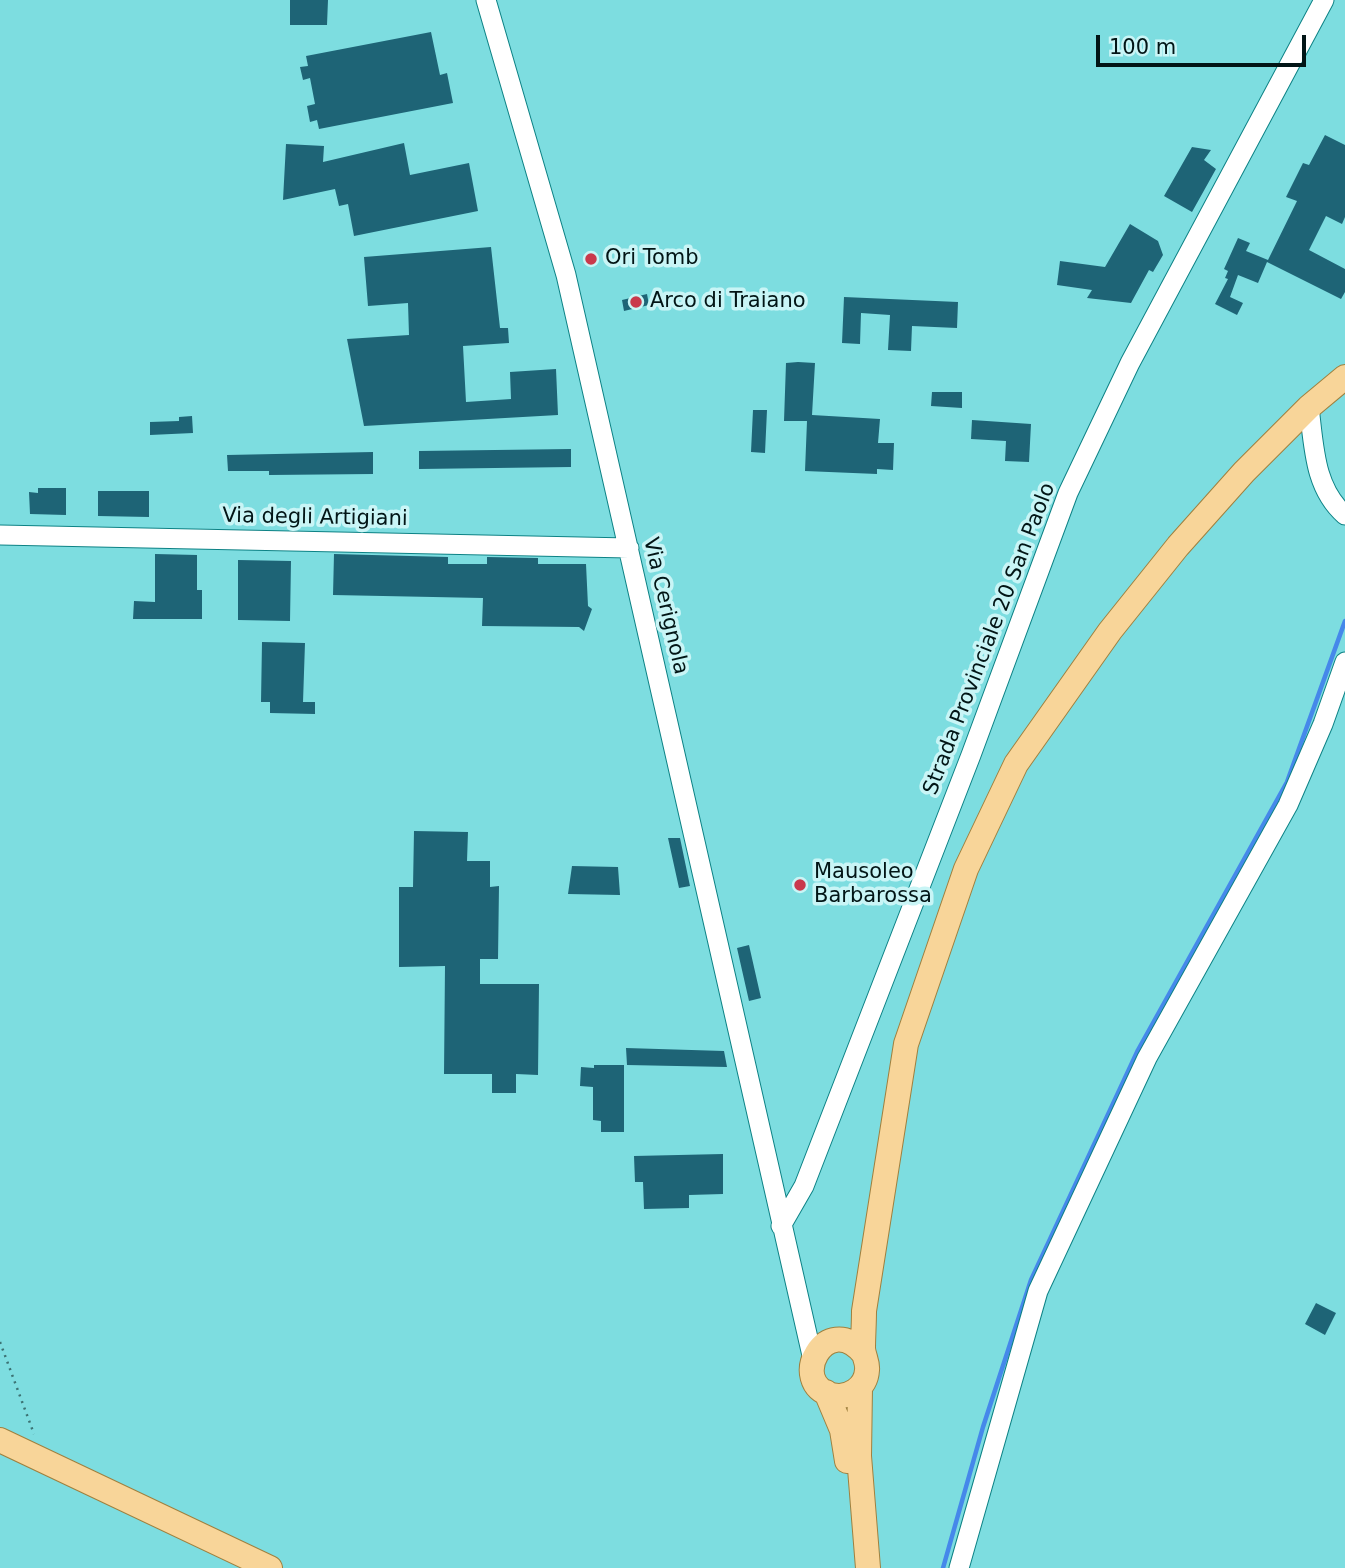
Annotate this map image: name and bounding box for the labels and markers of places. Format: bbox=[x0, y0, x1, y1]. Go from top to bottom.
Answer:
place label: Ori Tomb bbox=[605, 246, 699, 272]
marker: Ori Tomb bbox=[583, 251, 599, 267]
place label: Arco di Traiano bbox=[650, 289, 806, 315]
marker: Arco di Traiano bbox=[628, 294, 644, 310]
place label: Mausoleo Barbarossa bbox=[814, 860, 932, 910]
marker: Mausoleo Barbarossa bbox=[792, 877, 808, 893]

